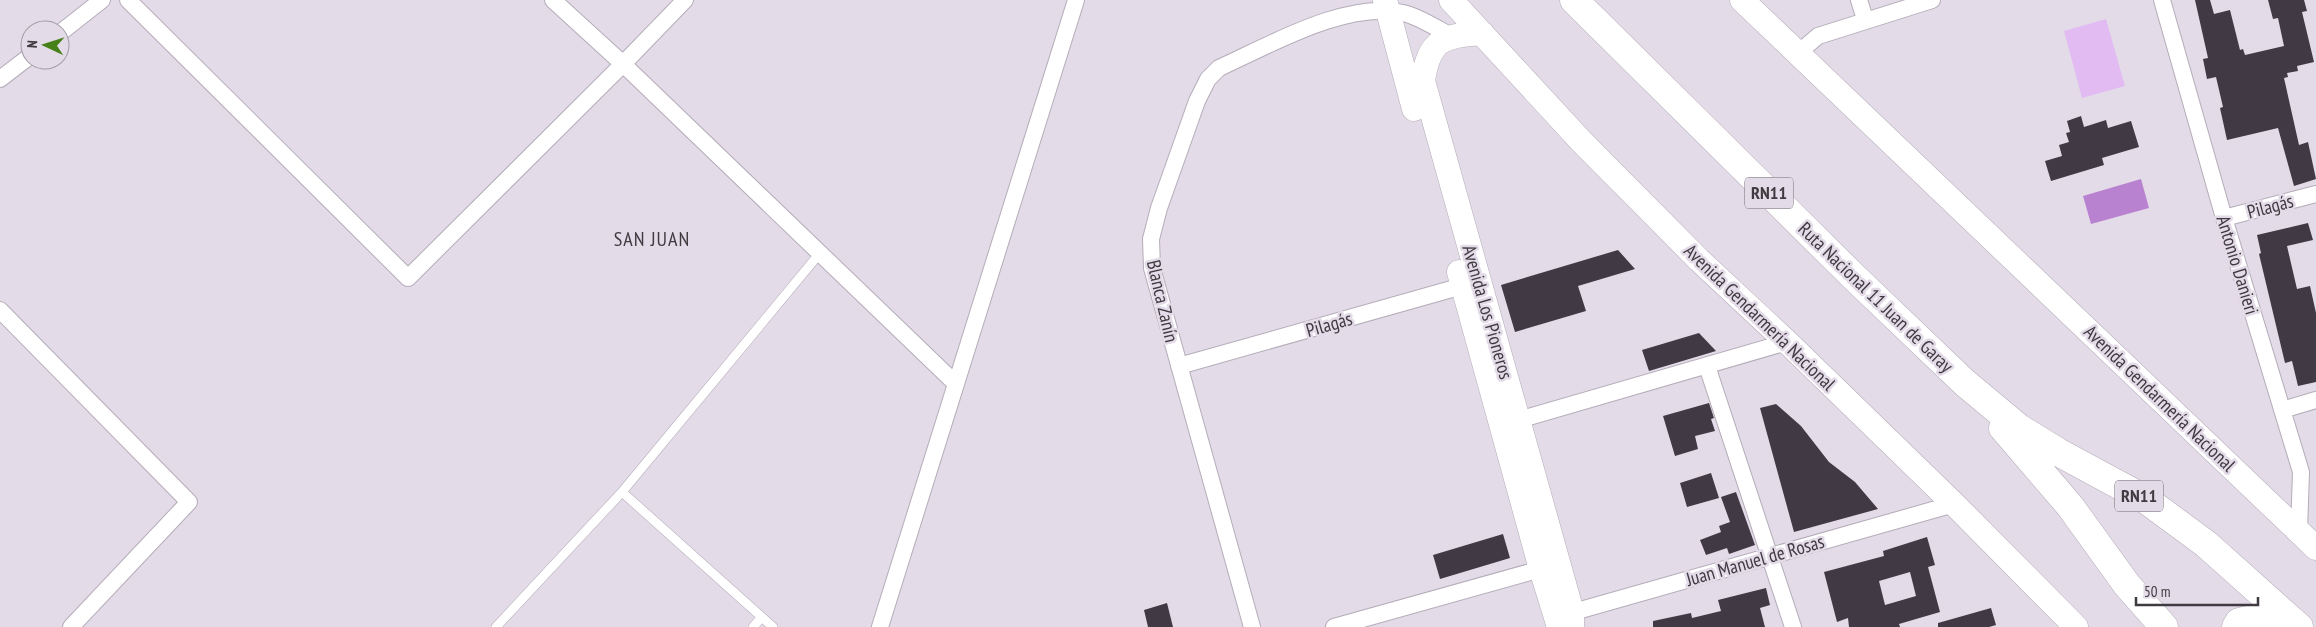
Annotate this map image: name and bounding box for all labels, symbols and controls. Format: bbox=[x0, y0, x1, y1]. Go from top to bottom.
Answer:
north arrow bbox=[20, 20, 70, 70]
text: N bbox=[23, 40, 41, 48]
road number: RN11 bbox=[1745, 178, 1793, 208]
street label: Pilagás bbox=[2244, 188, 2296, 224]
street label: Antonio Danieri bbox=[2212, 212, 2264, 318]
street label: Ruta Nacional 11 Juan de Garay bbox=[1793, 217, 1959, 378]
district label: SAN JUAN bbox=[614, 226, 690, 252]
street label: Avenida Gendarmería Nacional bbox=[1679, 239, 1841, 396]
street label: Avenida Los Pioneros bbox=[1457, 242, 1519, 382]
street label: Blanca Zanín bbox=[1142, 257, 1184, 345]
street label: Pilagás bbox=[1303, 306, 1355, 342]
street label: Avenida Gendarmería Nacional bbox=[2079, 320, 2241, 477]
road number: RN11 bbox=[2115, 481, 2163, 512]
street label: Juan Manuel de Rosas bbox=[1682, 529, 1827, 591]
scale bar bbox=[2136, 574, 2258, 606]
text: 50 m bbox=[2144, 582, 2170, 601]

